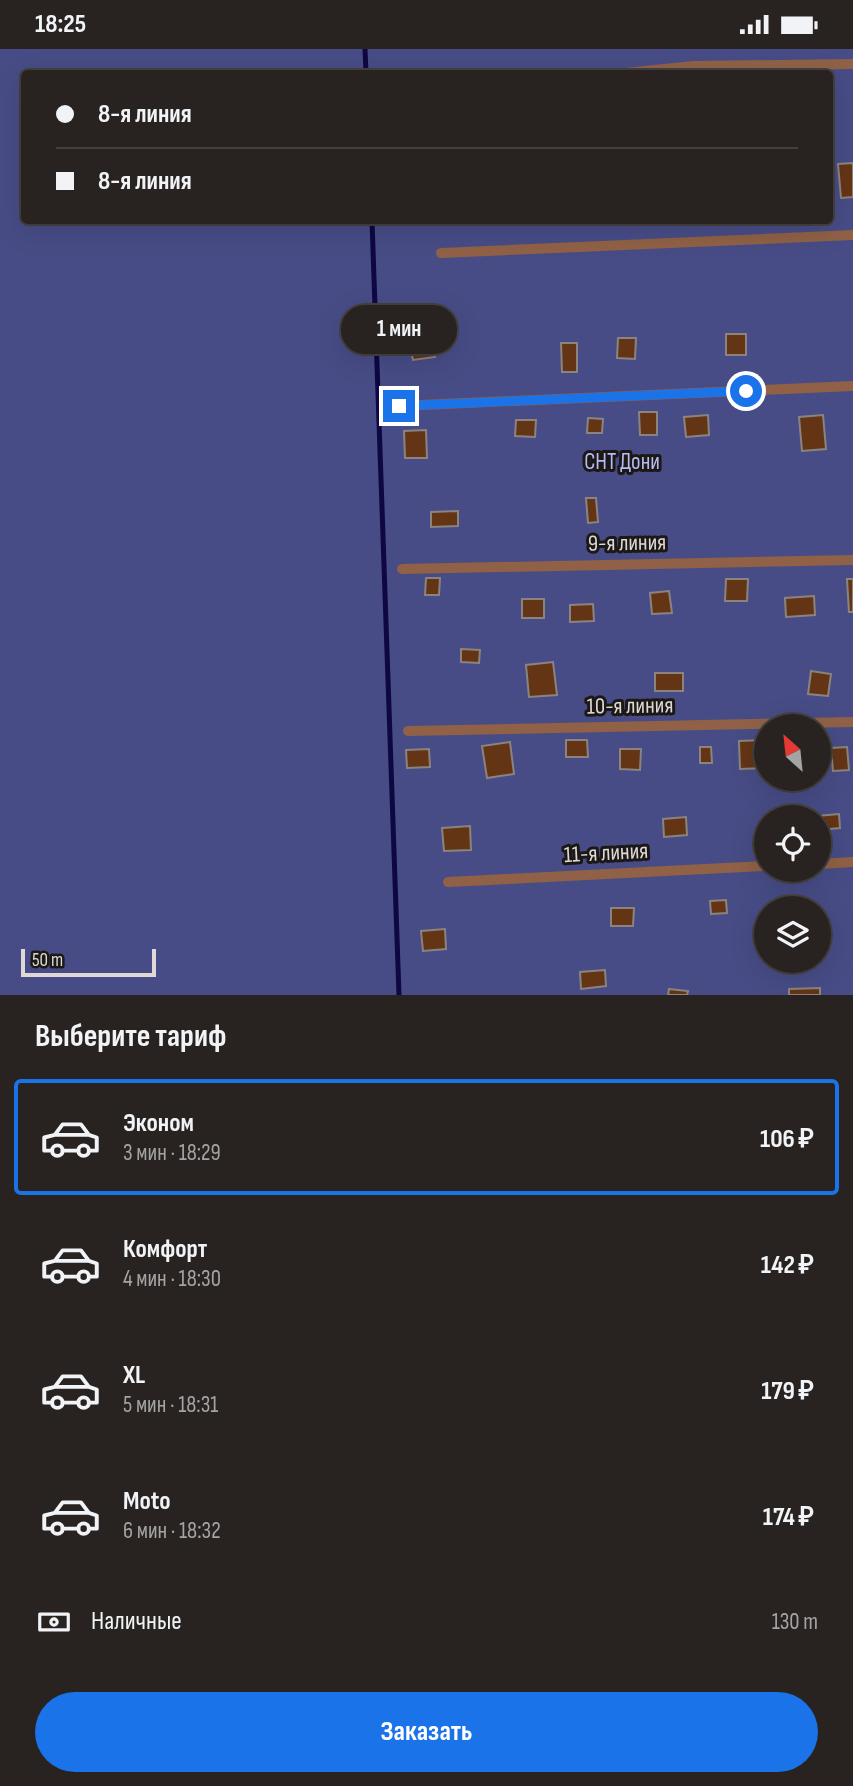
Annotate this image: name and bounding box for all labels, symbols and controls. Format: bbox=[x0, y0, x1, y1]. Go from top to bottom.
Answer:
text: 18:25 bbox=[35, 9, 86, 40]
text: 8-я линия bbox=[98, 99, 192, 130]
text: 8-я линия bbox=[98, 166, 192, 197]
callout: 1 мин bbox=[341, 305, 457, 353]
text: 1 мин bbox=[377, 315, 421, 343]
route start bbox=[730, 375, 762, 407]
route end bbox=[383, 390, 415, 422]
park label: СНТ Дони bbox=[584, 448, 660, 476]
street label: 9-я линия bbox=[588, 528, 666, 558]
street label: 10-я линия bbox=[586, 691, 674, 721]
north arrow bbox=[754, 714, 831, 791]
map controls bbox=[754, 714, 831, 973]
button: locate bbox=[754, 805, 831, 882]
street label: 11-я линия bbox=[563, 837, 649, 869]
button: layers bbox=[754, 896, 831, 973]
scale bar bbox=[21, 946, 156, 978]
text: 50 m bbox=[32, 949, 63, 972]
text: Выберите тариф bbox=[35, 1017, 226, 1056]
icon: car bbox=[39, 1106, 102, 1169]
text: Эконом bbox=[123, 1108, 194, 1139]
text: 106 ₽ bbox=[760, 1124, 814, 1155]
text: 3 мин · 18:29 bbox=[123, 1139, 221, 1167]
icon: car bbox=[39, 1232, 102, 1295]
text: Комфорт bbox=[123, 1234, 207, 1265]
text: 142 ₽ bbox=[761, 1250, 814, 1281]
text: 4 мин · 18:30 bbox=[123, 1265, 221, 1293]
icon: car bbox=[39, 1358, 102, 1421]
text: XL bbox=[123, 1360, 145, 1391]
text: 179 ₽ bbox=[761, 1376, 814, 1407]
text: 5 мин · 18:31 bbox=[123, 1391, 218, 1419]
icon: car bbox=[39, 1484, 102, 1547]
text: Moto bbox=[123, 1486, 171, 1517]
text: 174 ₽ bbox=[763, 1502, 814, 1533]
text: 6 мин · 18:32 bbox=[123, 1517, 221, 1545]
icon: cash bbox=[35, 1603, 73, 1641]
text: Наличные bbox=[91, 1606, 182, 1637]
text: 130 m bbox=[772, 1608, 818, 1636]
button: Заказать bbox=[35, 1692, 818, 1772]

